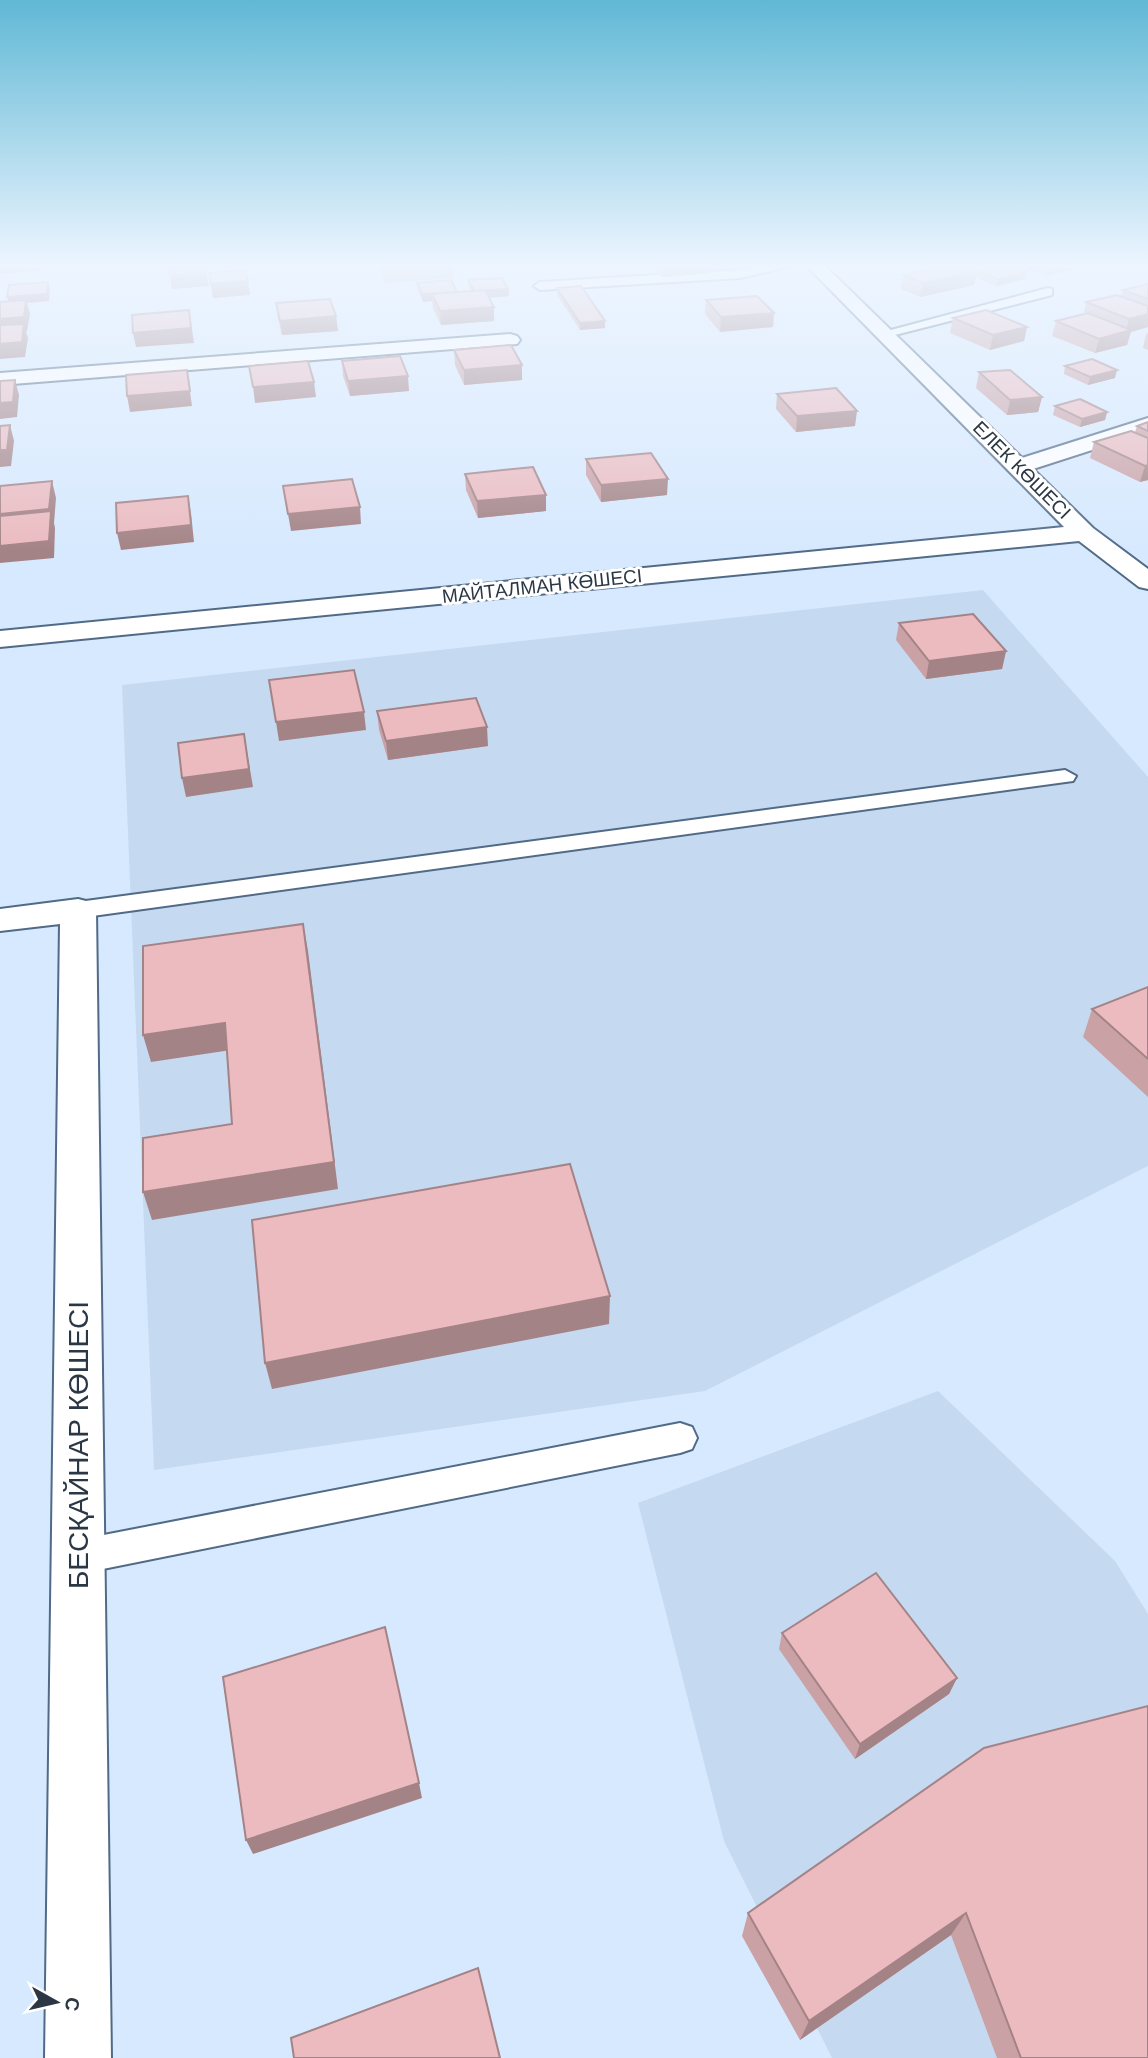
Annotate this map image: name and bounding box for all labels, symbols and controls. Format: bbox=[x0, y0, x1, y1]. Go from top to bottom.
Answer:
street label: ЕЛЕК КӨШЕСІ bbox=[969, 417, 1075, 523]
street label: МАЙТАЛМАН КӨШЕСІ bbox=[441, 565, 643, 607]
street label: БЕСҚАЙНАР КӨШЕСІ bbox=[63, 1301, 94, 1589]
north arrow bbox=[21, 1967, 91, 2037]
text: С bbox=[61, 1996, 84, 2013]

